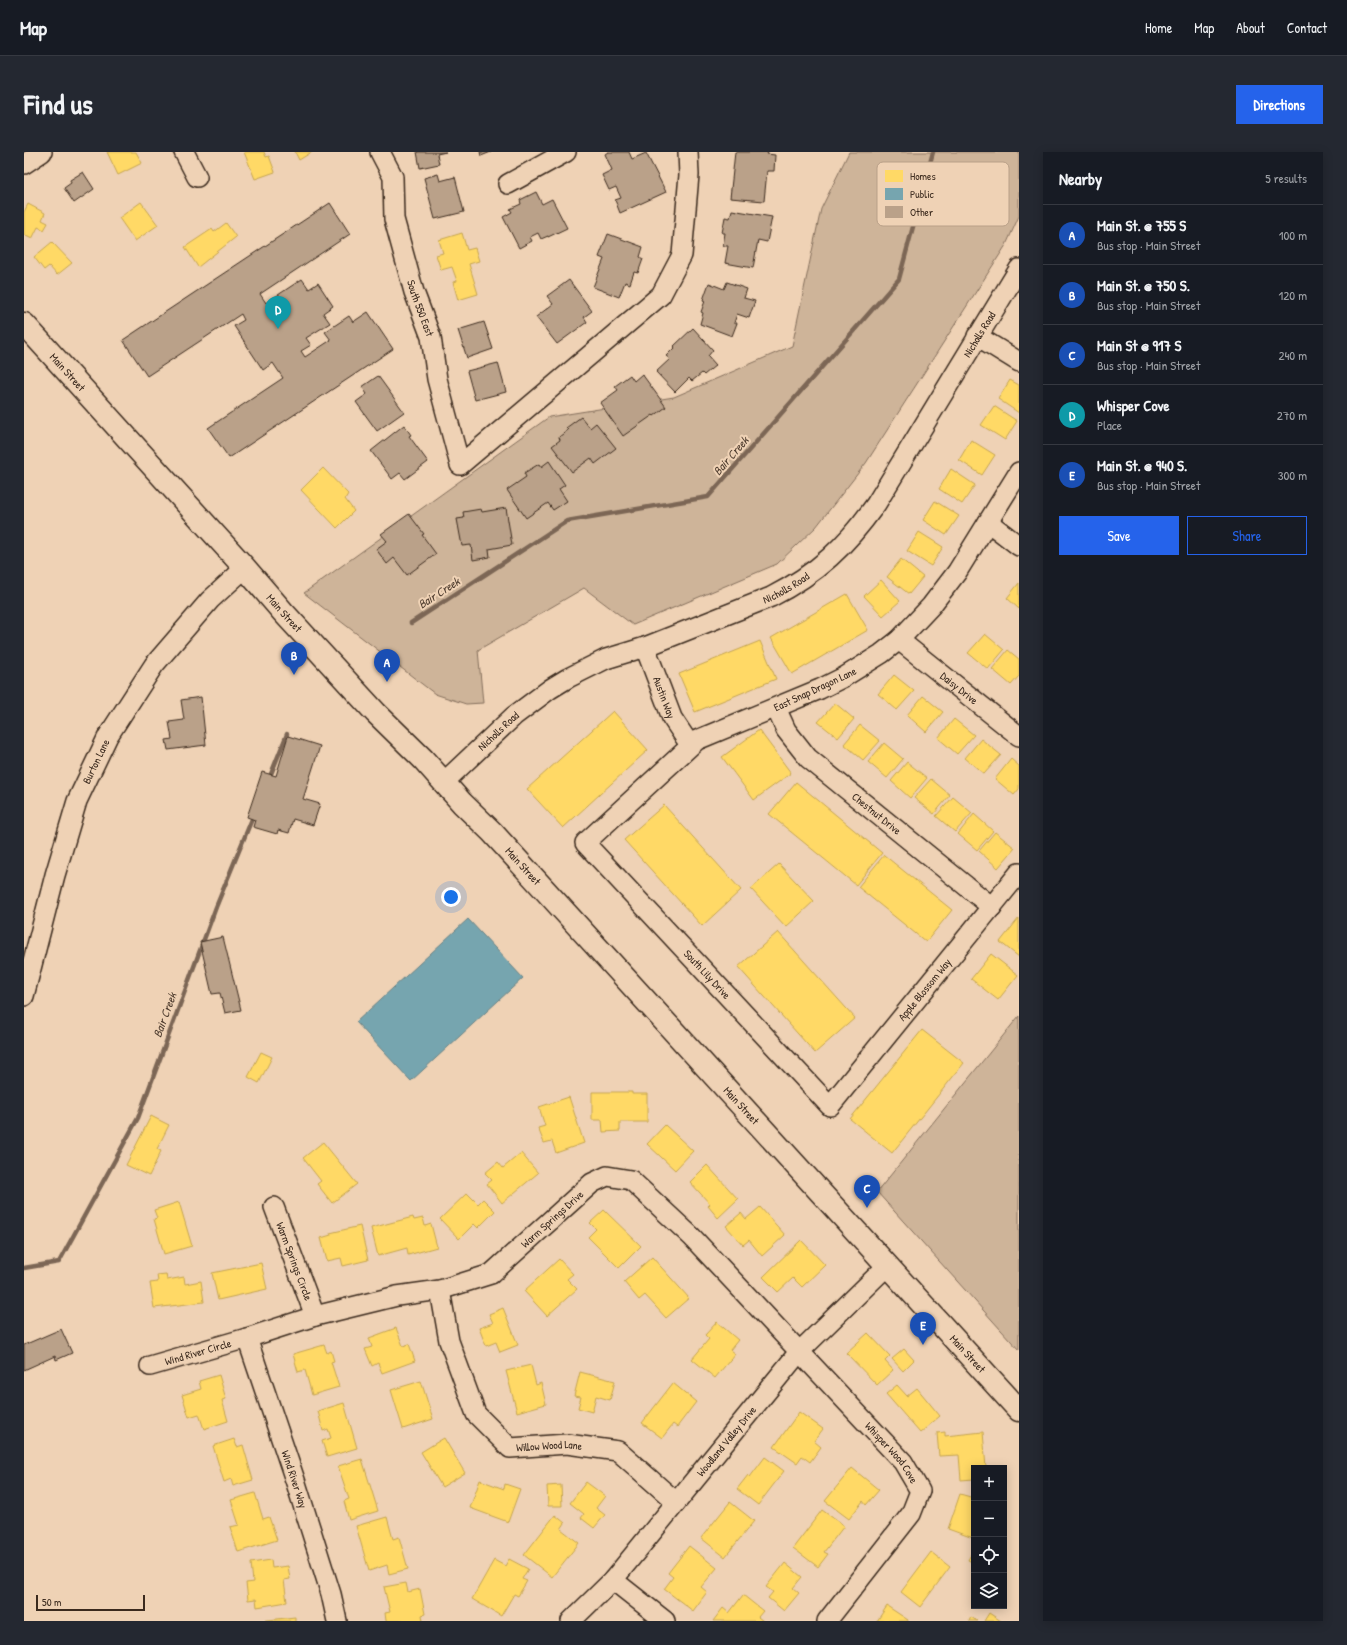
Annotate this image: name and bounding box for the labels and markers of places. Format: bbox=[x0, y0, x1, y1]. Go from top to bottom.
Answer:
pin: D bbox=[265, 296, 291, 329]
pin: B bbox=[281, 642, 307, 675]
pin: A bbox=[374, 649, 400, 682]
pin: C bbox=[854, 1175, 880, 1208]
pin: E bbox=[910, 1312, 936, 1345]

